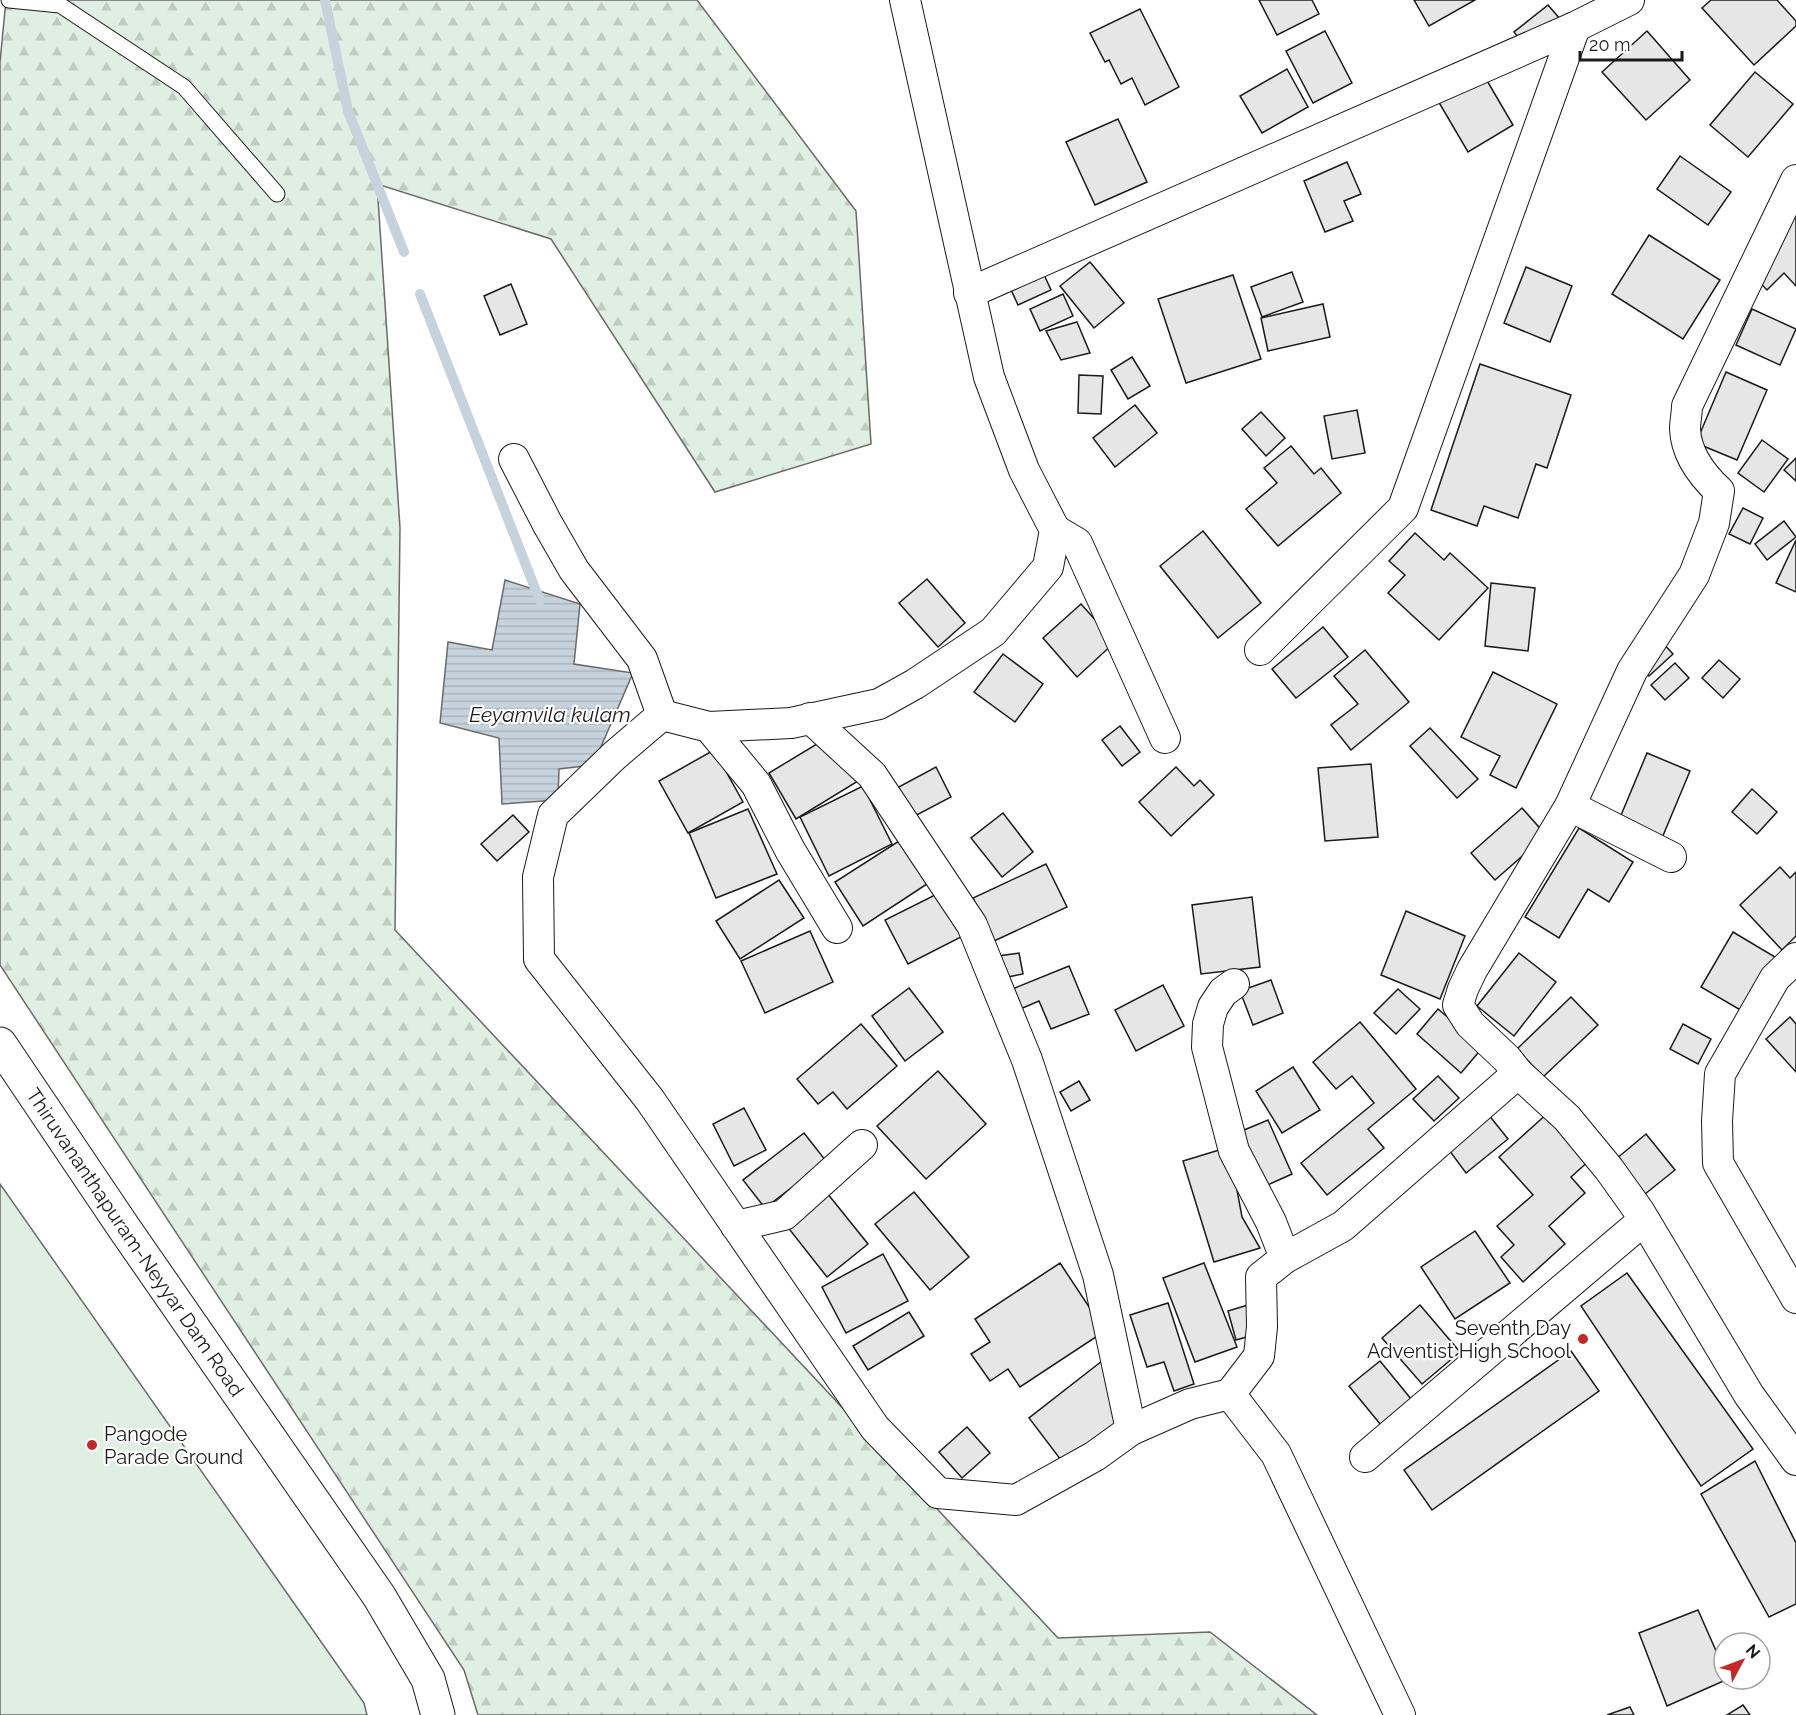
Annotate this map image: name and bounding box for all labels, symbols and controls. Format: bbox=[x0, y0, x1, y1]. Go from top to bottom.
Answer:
scale bar bbox=[1580, 24, 1682, 62]
text: 20 m bbox=[1589, 34, 1631, 55]
water label: Eeyamvila kulam bbox=[469, 702, 631, 727]
street label: Thiruvananthapuram-Neyyar Dam Road bbox=[21, 1084, 249, 1401]
place label: Seventh Day Adventist High School bbox=[1367, 1316, 1572, 1363]
marker: Seventh Day Adventist High School bbox=[1576, 1332, 1590, 1346]
place label: Pangode Parade Ground bbox=[104, 1422, 243, 1469]
marker: Pangode Parade Ground bbox=[85, 1438, 99, 1452]
north arrow bbox=[1712, 1631, 1772, 1691]
text: N bbox=[1742, 1641, 1764, 1662]

